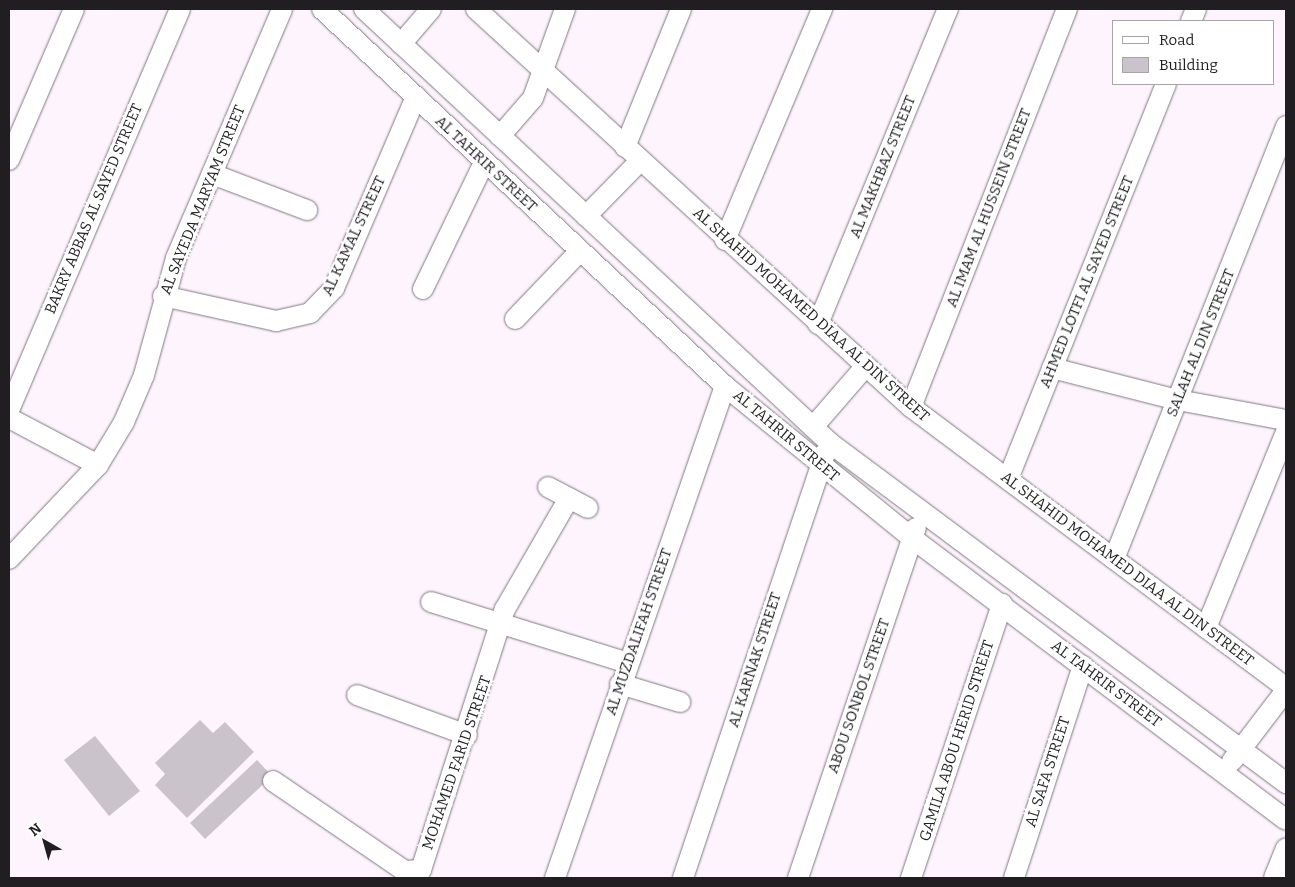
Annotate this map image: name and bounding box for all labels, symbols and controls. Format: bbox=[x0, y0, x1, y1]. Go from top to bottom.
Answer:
legend bbox=[1112, 20, 1275, 85]
text: Road bbox=[1159, 31, 1194, 49]
text: Building bbox=[1159, 56, 1218, 74]
street label: AL MAKHBAZ STREET bbox=[846, 93, 920, 241]
street label: BAKRY ABBAS AL SAYED STREET bbox=[41, 101, 147, 317]
street label: AL SAYEDA MARYAM STREET bbox=[157, 103, 249, 297]
street label: AL IMAM AL HUSSEIN STREET bbox=[943, 106, 1035, 310]
street label: AL TAHRIR STREET bbox=[431, 112, 541, 216]
street label: AL KAMAL STREET bbox=[318, 173, 390, 299]
street label: AHMED LOTFI AL SAYED STREET bbox=[1036, 173, 1138, 391]
street label: AL SHAHID MOHAMED DIAA AL DIN STREET bbox=[689, 204, 933, 426]
street label: SALAH AL DIN STREET bbox=[1163, 266, 1239, 420]
street label: AL TAHRIR STREET bbox=[729, 386, 843, 486]
street label: AL SHAHID MOHAMED DIAA AL DIN STREET bbox=[997, 468, 1257, 670]
street label: AL MUZDALIFAH STREET bbox=[602, 546, 676, 718]
street label: AL KARNAK STREET bbox=[725, 590, 785, 730]
street label: ABOU SONBOL STREET bbox=[824, 616, 894, 776]
street label: AL TAHRIR STREET bbox=[1048, 637, 1164, 731]
street label: GAMILA ABOU HERID STREET bbox=[916, 638, 998, 844]
street label: MOHAMED FARID STREET bbox=[419, 674, 495, 852]
street label: AL SAFA STREET bbox=[1022, 715, 1074, 829]
north arrow bbox=[20, 817, 70, 867]
text: N bbox=[26, 820, 45, 840]

